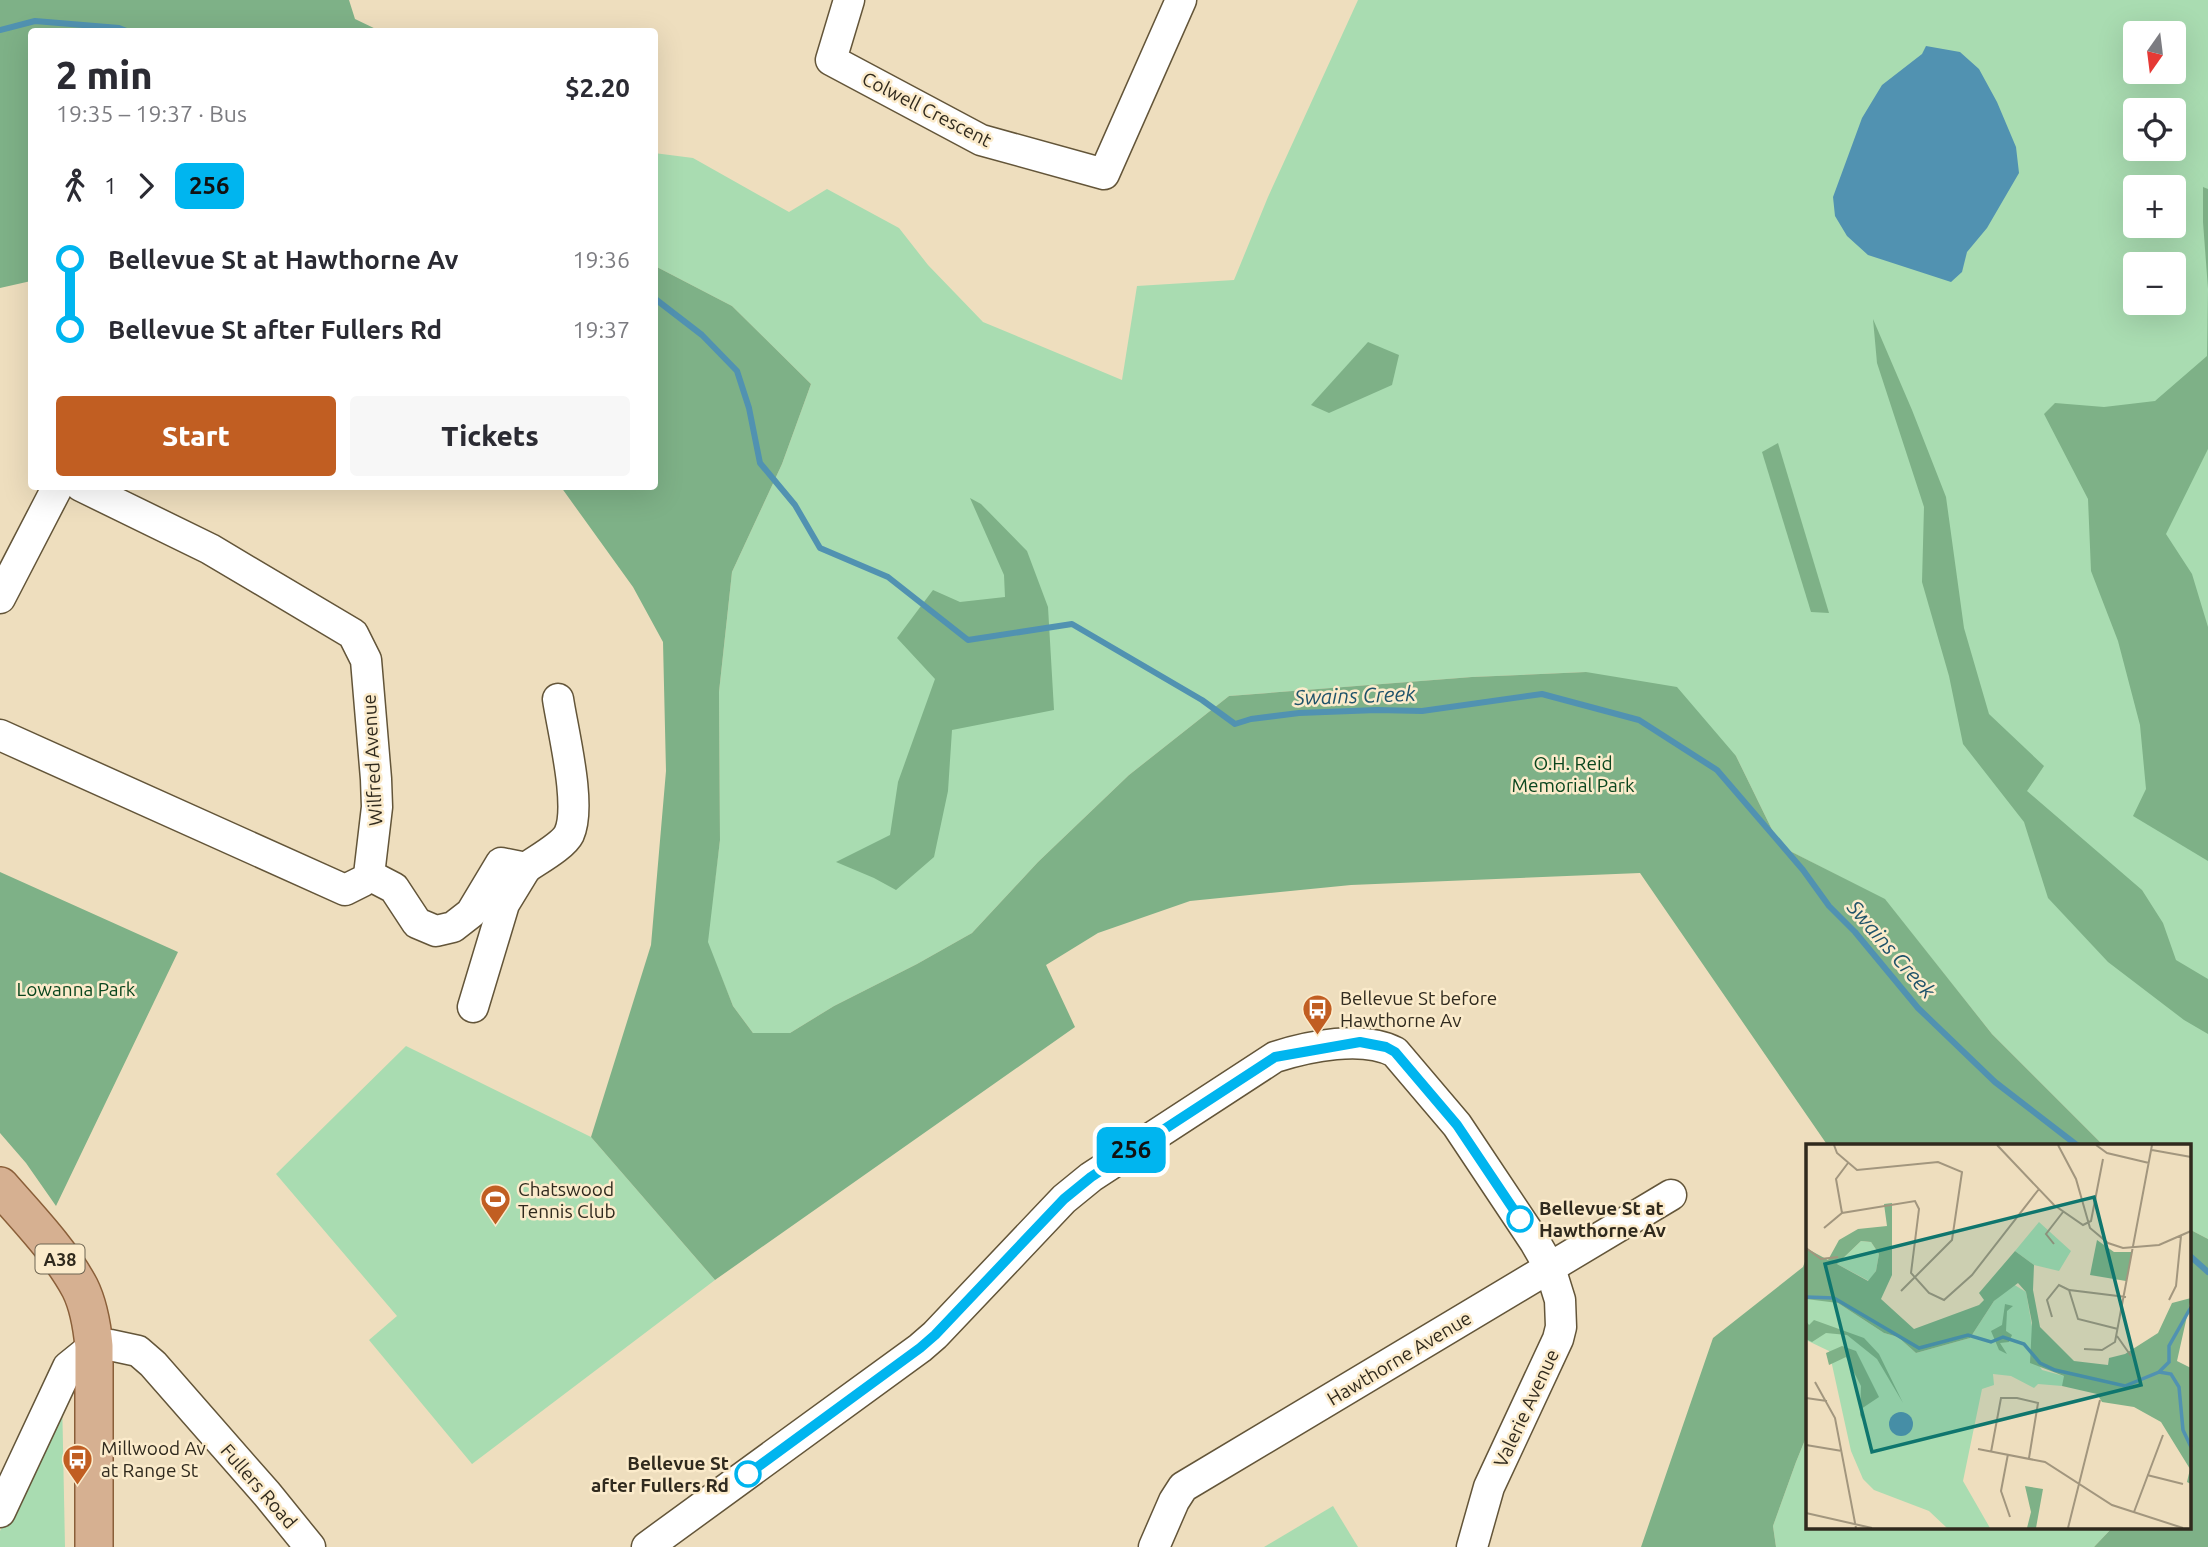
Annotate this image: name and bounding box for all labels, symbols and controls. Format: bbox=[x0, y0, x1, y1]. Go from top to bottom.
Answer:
north arrow bbox=[2123, 21, 2186, 84]
map controls bbox=[2123, 21, 2186, 315]
text: 2 min bbox=[56, 54, 153, 96]
street label: Colwell Crescent bbox=[859, 67, 996, 151]
text: $2.20 bbox=[565, 73, 630, 102]
button: locate bbox=[2123, 98, 2186, 161]
text: 19:35 – 19:37 · Bus bbox=[56, 101, 247, 126]
icon: walk bbox=[56, 167, 94, 205]
icon: forward bbox=[127, 167, 165, 205]
text: 256 bbox=[189, 172, 230, 199]
text: 1 bbox=[104, 173, 117, 198]
button: + bbox=[2123, 175, 2186, 238]
text: Bellevue St at Hawthorne Av bbox=[108, 245, 458, 274]
text: 19:36 bbox=[572, 247, 630, 272]
button: − bbox=[2123, 252, 2186, 315]
text: Bellevue St after Fullers Rd bbox=[108, 315, 442, 344]
text: 19:37 bbox=[572, 317, 630, 342]
button: Start bbox=[56, 396, 336, 476]
button: Tickets bbox=[350, 396, 630, 476]
water label: Swains Creek bbox=[1293, 681, 1416, 709]
street label: Wilfred Avenue bbox=[358, 694, 386, 826]
park label: O.H. Reid Memorial Park bbox=[1511, 752, 1635, 796]
water label: Swains Creek bbox=[1842, 894, 1941, 1003]
park label: Lowanna Park bbox=[17, 978, 136, 1000]
place label: Bellevue St before Hawthorne Av bbox=[1340, 987, 1497, 1031]
bus stop icon: Bellevue St before Hawthorne Av bbox=[1300, 992, 1334, 1036]
line badge: 256 bbox=[1091, 1127, 1171, 1173]
text: 256 bbox=[1111, 1136, 1151, 1163]
inset map bbox=[1806, 1144, 2190, 1530]
place label: Chatswood Tennis Club bbox=[518, 1178, 616, 1222]
sports icon: Chatswood Tennis Club bbox=[478, 1183, 512, 1227]
place label: Bellevue St at Hawthorne Av bbox=[1539, 1197, 1666, 1241]
marker: Bellevue St at Hawthorne Av bbox=[1507, 1206, 1533, 1232]
road number: A38 bbox=[36, 1244, 84, 1274]
street label: Hawthorne Avenue bbox=[1323, 1306, 1475, 1410]
street label: Valerie Avenue bbox=[1489, 1346, 1563, 1470]
place label: Millwood Av at Range St bbox=[101, 1437, 206, 1481]
street label: Fullers Road bbox=[216, 1439, 302, 1533]
bus stop icon: Millwood Av at Range St bbox=[61, 1442, 95, 1486]
place label: Bellevue St after Fullers Rd bbox=[591, 1452, 729, 1496]
marker: Bellevue St after Fullers Rd bbox=[735, 1461, 761, 1487]

